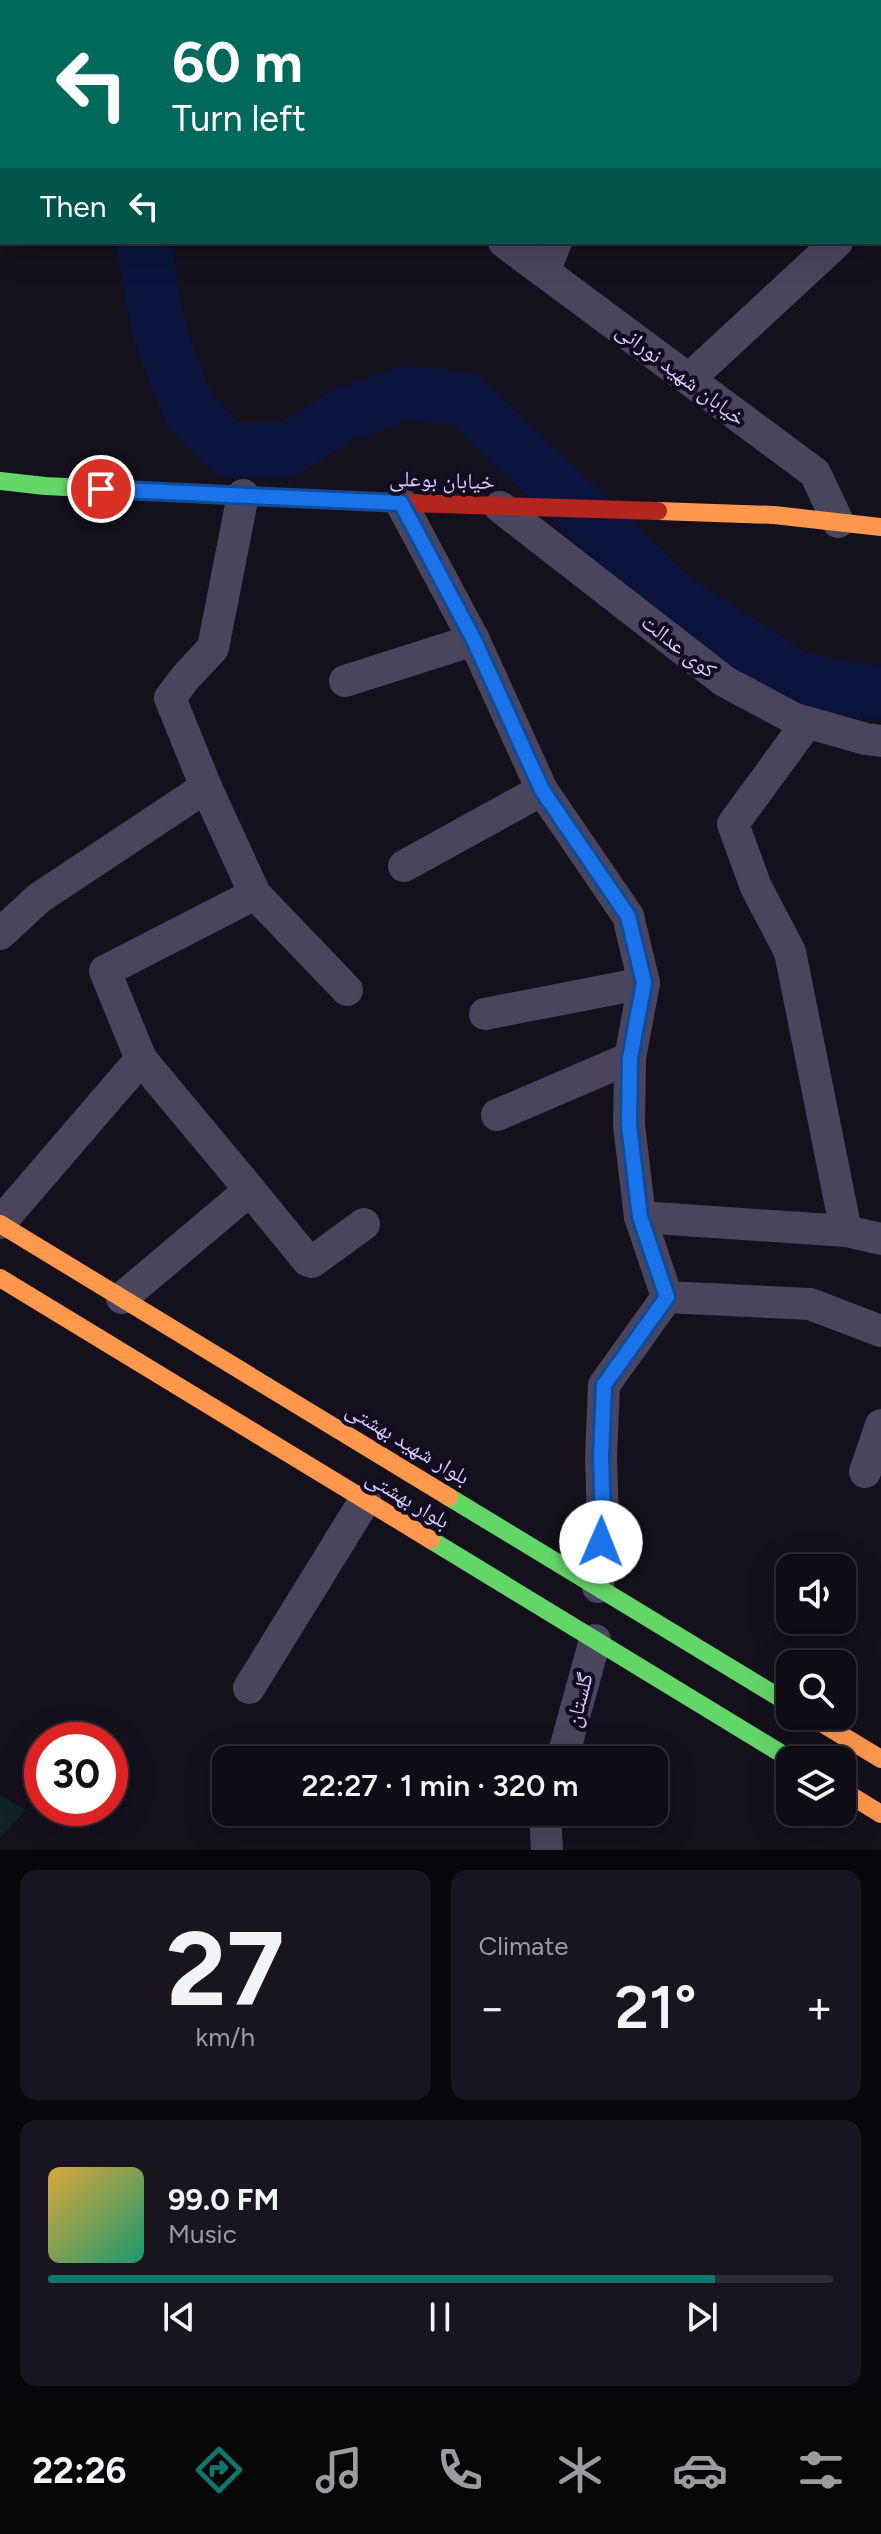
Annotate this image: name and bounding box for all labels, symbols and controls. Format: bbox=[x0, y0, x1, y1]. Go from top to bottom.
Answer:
text: 60 m bbox=[172, 29, 303, 96]
icon: left bbox=[40, 32, 144, 136]
text: Turn left bbox=[172, 97, 306, 140]
icon: left bbox=[122, 184, 166, 228]
text: Then bbox=[40, 188, 106, 225]
street label: خیابان شهید نورانی bbox=[611, 316, 751, 432]
pin bbox=[67, 455, 135, 523]
street label: خیابان بوعلی bbox=[389, 465, 495, 495]
icon: arrive bbox=[79, 467, 123, 511]
street label: کوی عدالت bbox=[636, 608, 722, 684]
street label: بلوار شهید بهشتی bbox=[341, 1395, 475, 1491]
street label: بلوار بهشتی bbox=[361, 1463, 455, 1535]
position arrow bbox=[559, 1500, 643, 1584]
map controls bbox=[776, 1554, 856, 1826]
button: sound bbox=[776, 1554, 856, 1634]
button: search bbox=[776, 1650, 856, 1730]
street label: گلستان bbox=[559, 1670, 599, 1730]
speed limit sign: 30 bbox=[24, 1722, 128, 1826]
button: layers bbox=[776, 1746, 856, 1826]
text: 22:27 · 1 min · 320 m bbox=[302, 1767, 579, 1804]
text: 27 bbox=[166, 1906, 284, 2031]
text: Climate bbox=[479, 1930, 568, 1962]
text: 21° bbox=[615, 1971, 697, 2043]
text: − bbox=[479, 1981, 506, 2034]
text: + bbox=[806, 1981, 833, 2034]
text: km/h bbox=[196, 2021, 255, 2053]
text: 99.0 FM bbox=[168, 2181, 279, 2218]
text: Music bbox=[168, 2218, 237, 2250]
icon: previous bbox=[157, 2295, 201, 2339]
icon: pause bbox=[418, 2295, 462, 2339]
icon: next bbox=[680, 2295, 724, 2339]
icon: directions bbox=[191, 2442, 247, 2498]
icon: music bbox=[311, 2442, 367, 2498]
icon: phone bbox=[432, 2442, 488, 2498]
icon: climate bbox=[552, 2442, 608, 2498]
icon: car bbox=[672, 2442, 728, 2498]
icon: filters bbox=[793, 2442, 849, 2498]
text: 22:26 bbox=[32, 2449, 126, 2492]

